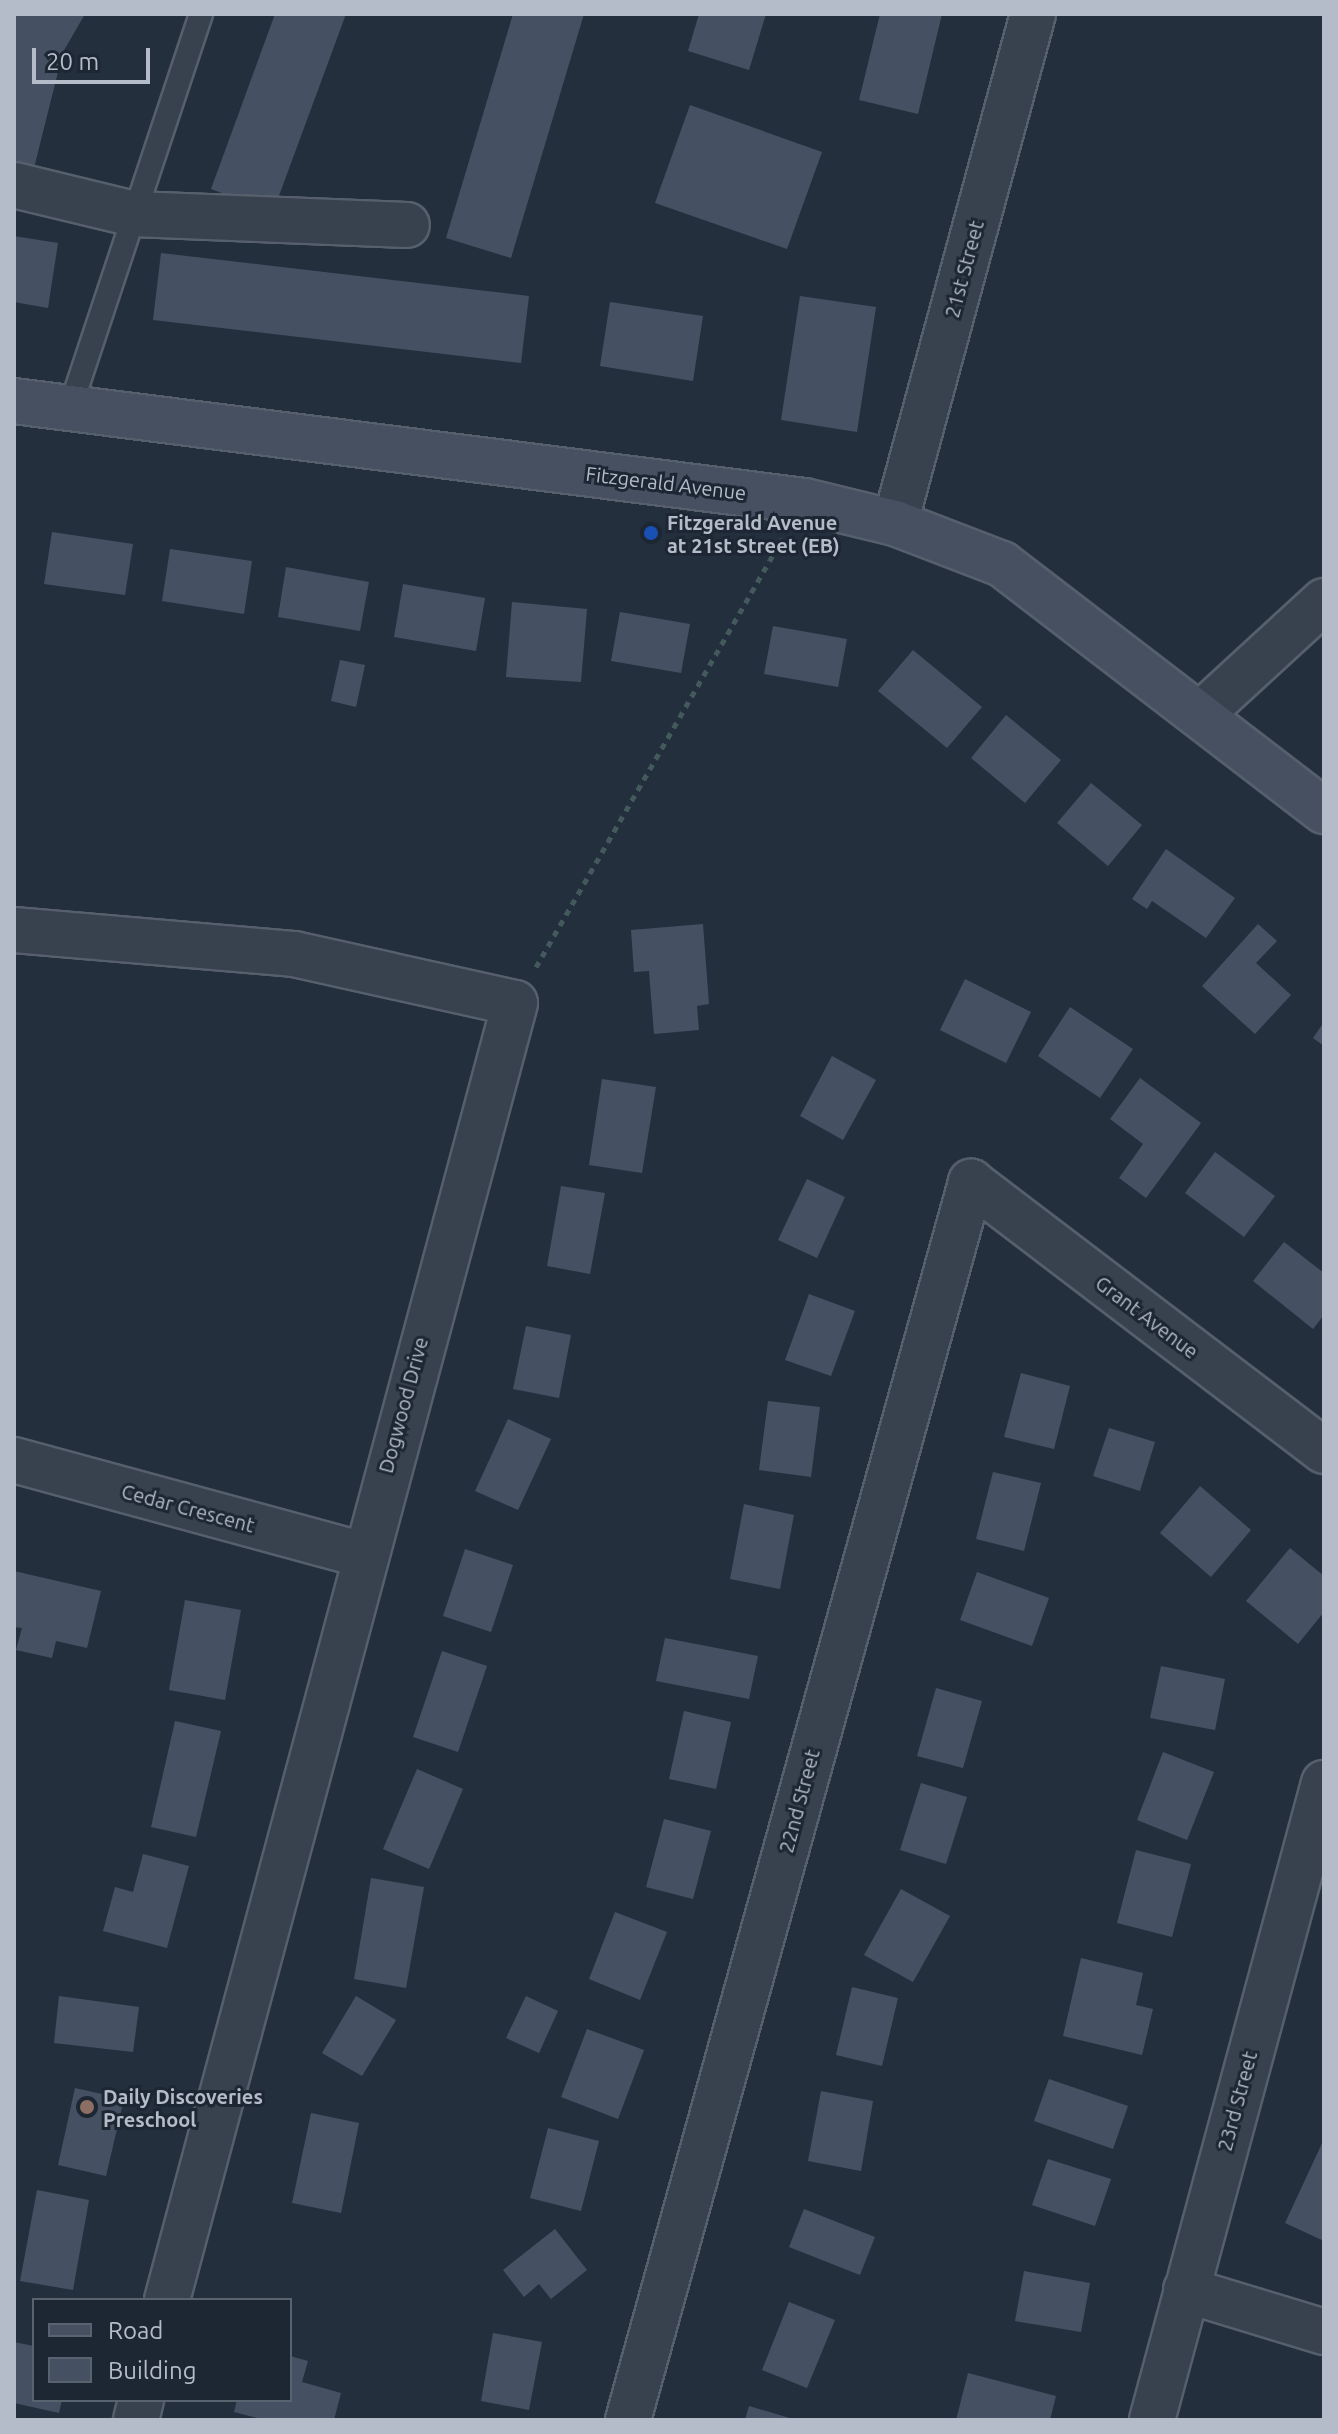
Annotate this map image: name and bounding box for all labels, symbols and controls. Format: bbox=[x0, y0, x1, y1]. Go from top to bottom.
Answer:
scale bar bbox=[36, 32, 154, 82]
text: 20 m bbox=[46, 48, 99, 75]
street label: 21st Street bbox=[940, 218, 988, 320]
street label: Fitzgerald Avenue bbox=[584, 461, 748, 505]
place label: Fitzgerald Avenue at 21st Street (EB) bbox=[667, 510, 840, 557]
marker: Fitzgerald Avenue at 21st Street (EB) bbox=[642, 524, 660, 542]
street label: Grant Avenue bbox=[1091, 1271, 1203, 1363]
street label: Dogwood Drive bbox=[373, 1334, 433, 1476]
street label: Cedar Crescent bbox=[119, 1479, 257, 1537]
street label: 22nd Street bbox=[774, 1747, 824, 1855]
street label: 23rd Street bbox=[1212, 2049, 1262, 2153]
place label: Daily Discoveries Preschool bbox=[103, 2084, 263, 2131]
marker: Daily Discoveries Preschool bbox=[78, 2098, 96, 2116]
legend bbox=[32, 2298, 292, 2402]
text: Road bbox=[108, 2317, 163, 2344]
text: Building bbox=[108, 2357, 196, 2384]

